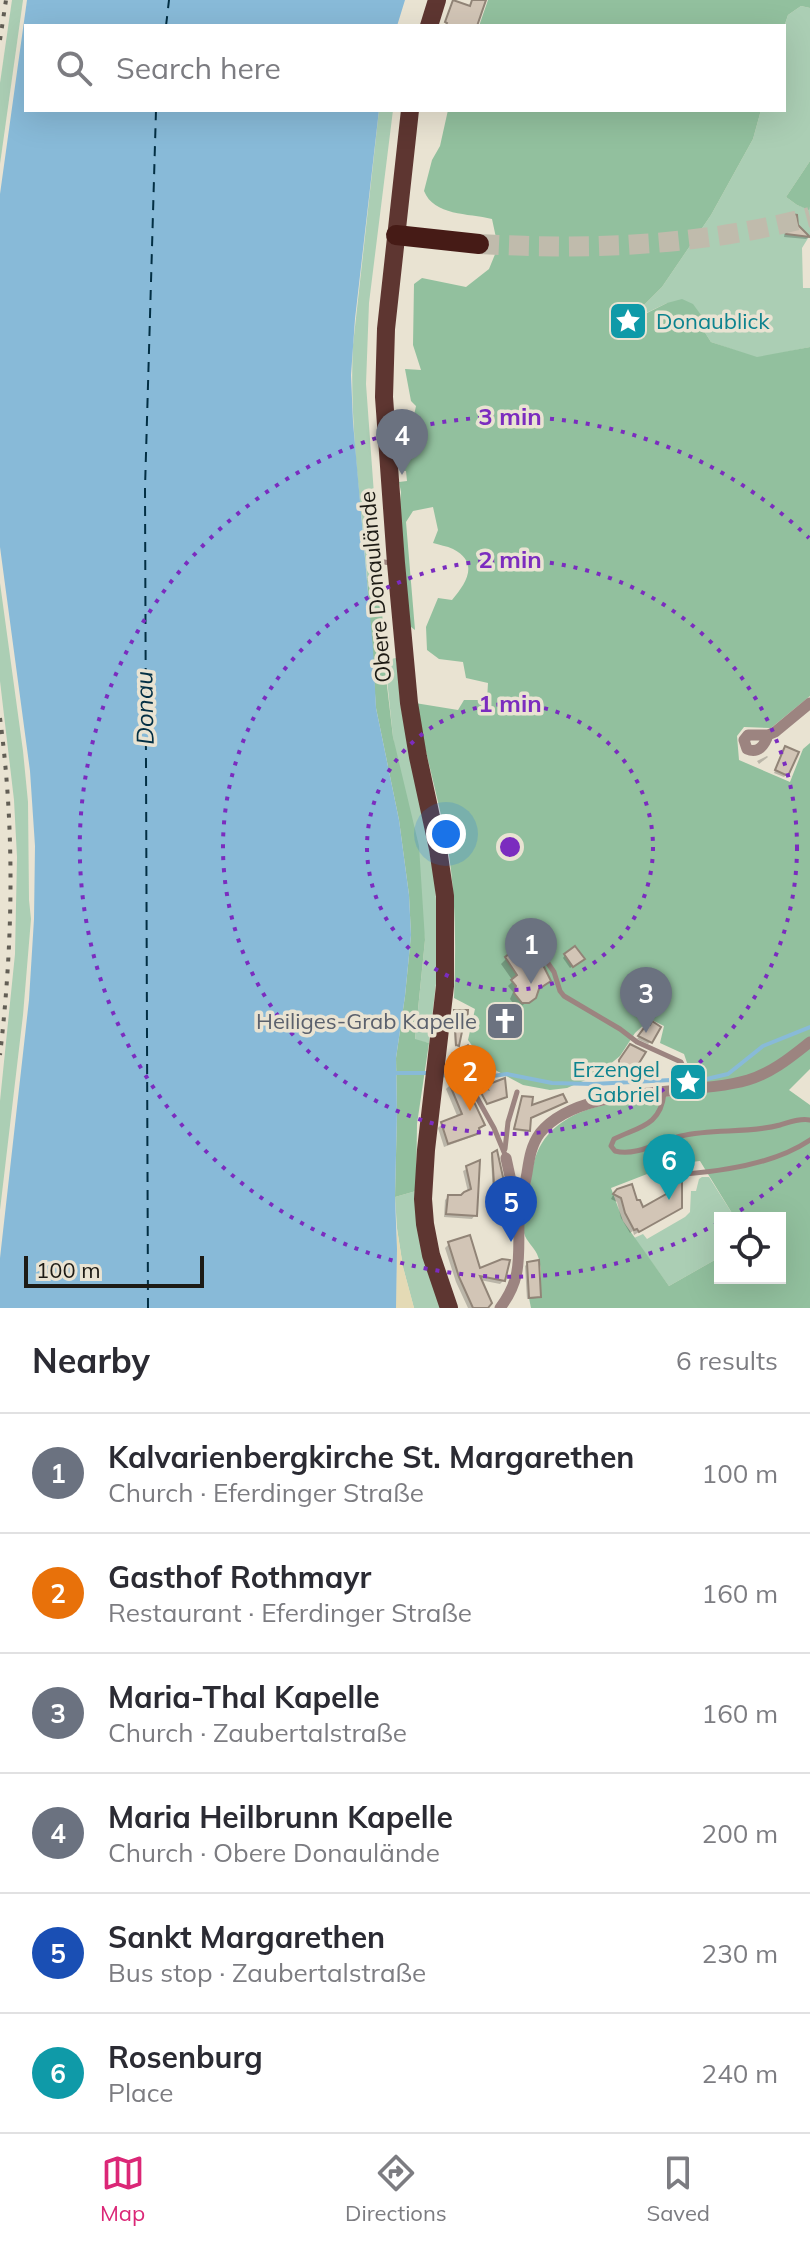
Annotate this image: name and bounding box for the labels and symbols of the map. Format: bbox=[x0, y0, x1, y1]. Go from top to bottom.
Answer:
place icon: Donaublick bbox=[607, 300, 649, 342]
place label: Donaublick bbox=[656, 307, 770, 335]
text: 3 min bbox=[478, 401, 542, 431]
pin: 4 bbox=[376, 409, 428, 475]
street label: Obere Donaulände bbox=[353, 490, 397, 684]
text: 2 min bbox=[478, 544, 542, 574]
water label: Donau bbox=[128, 671, 160, 745]
text: 1 min bbox=[478, 688, 542, 718]
your location bbox=[426, 814, 466, 854]
centre of rings bbox=[496, 833, 524, 861]
pin: 1 bbox=[505, 918, 557, 984]
pin: 3 bbox=[620, 967, 672, 1033]
church icon: Heiliges-Grab Kapelle bbox=[484, 1000, 526, 1042]
place label: Heiliges-Grab Kapelle bbox=[256, 1007, 477, 1035]
pin: 2 bbox=[444, 1045, 496, 1111]
place label: Erzengel Gabriel bbox=[573, 1055, 660, 1108]
place icon: Erzengel Gabriel bbox=[667, 1061, 709, 1103]
pin: 6 bbox=[643, 1134, 695, 1200]
pin: 5 bbox=[485, 1176, 537, 1242]
scale bar bbox=[24, 1252, 204, 1288]

